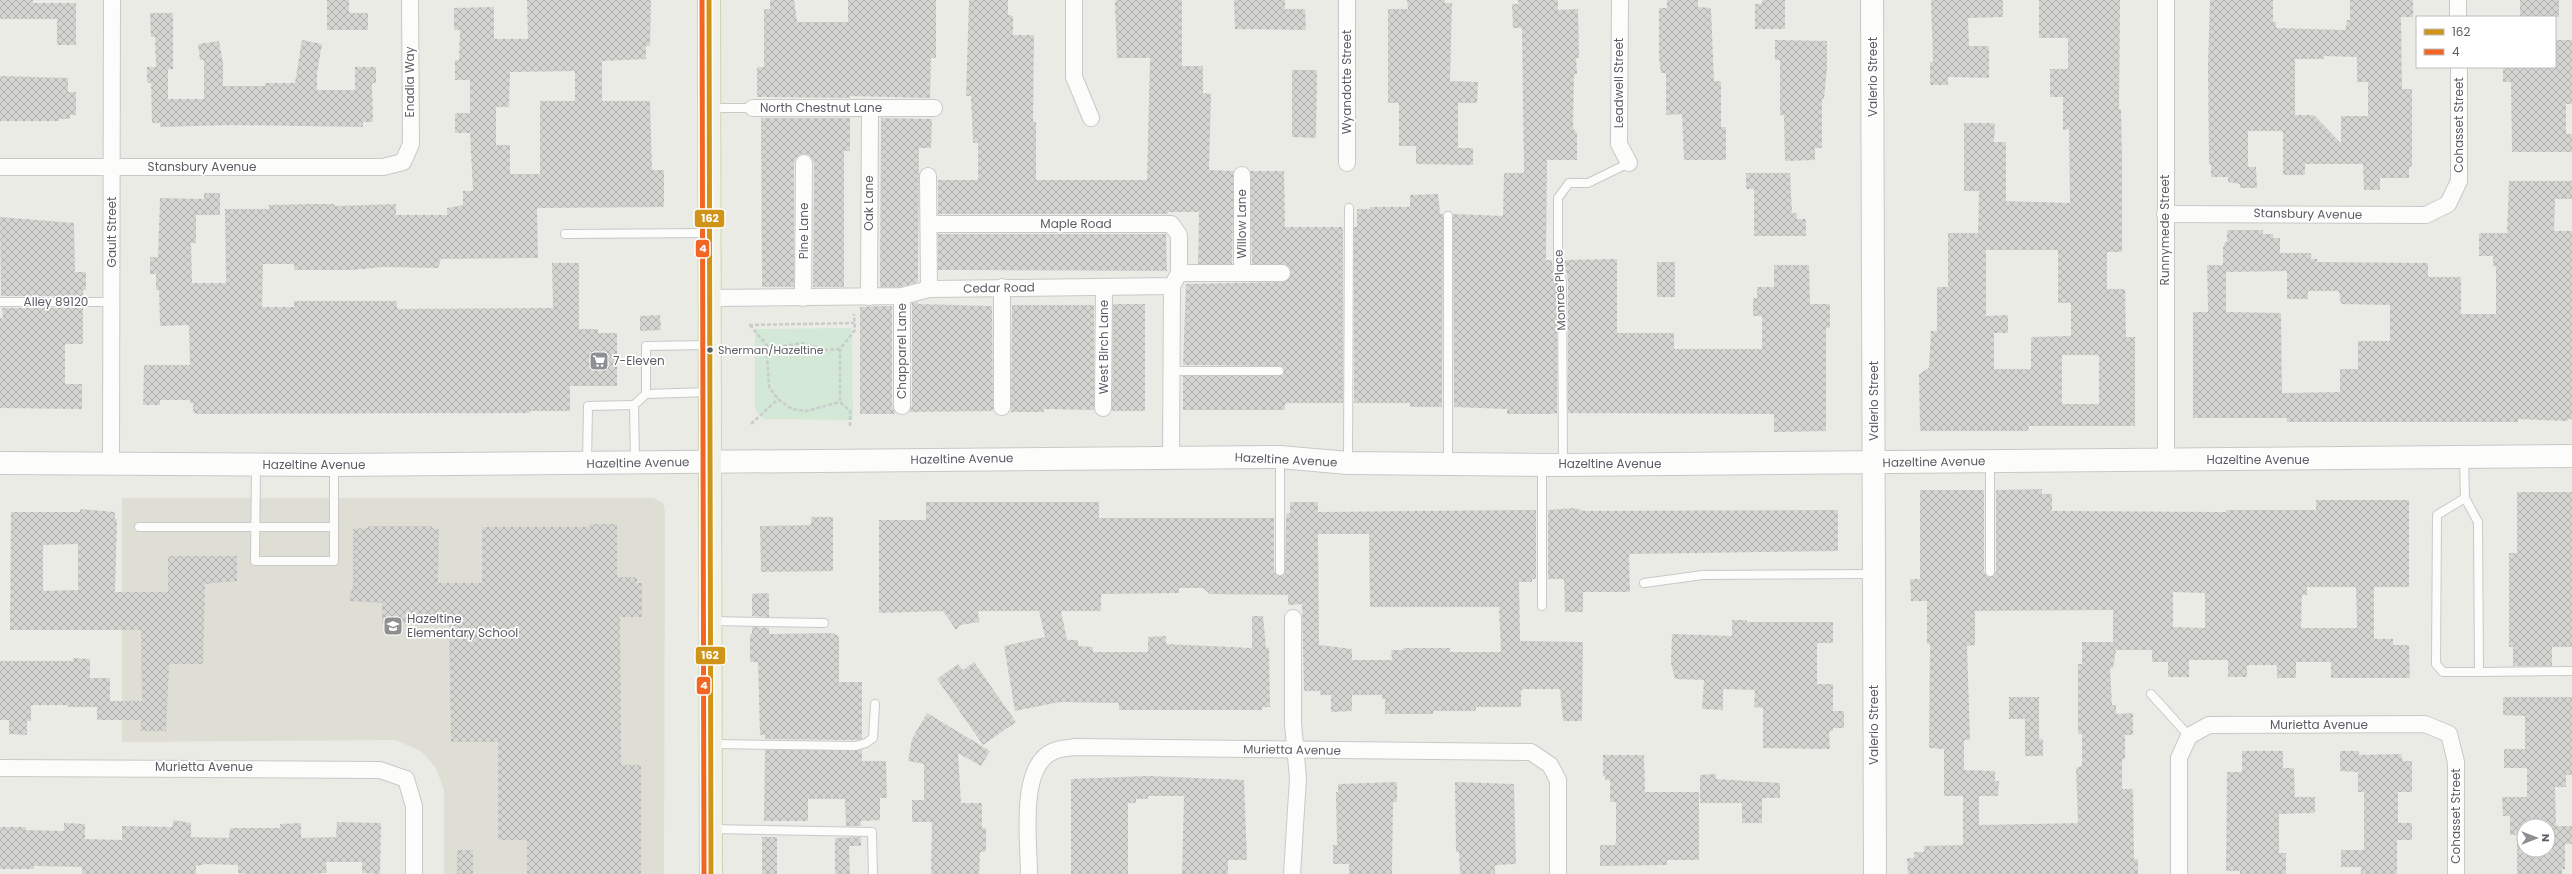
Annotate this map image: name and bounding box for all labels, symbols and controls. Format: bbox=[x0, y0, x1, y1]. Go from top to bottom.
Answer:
legend bbox=[2416, 16, 2556, 68]
text: 162 bbox=[2452, 23, 2470, 40]
street label: Wyandotte Street bbox=[1338, 30, 1355, 134]
street label: Valerio Street bbox=[1864, 37, 1881, 117]
street label: Leadwell Street bbox=[1610, 38, 1627, 128]
text: 4 bbox=[2452, 43, 2460, 60]
street label: Enadia Way bbox=[401, 46, 418, 117]
street label: Cohasset Street bbox=[2450, 77, 2467, 173]
street label: North Chestnut Lane bbox=[760, 99, 882, 116]
street label: Stansbury Avenue bbox=[148, 158, 256, 175]
street label: Oak Lane bbox=[860, 175, 877, 231]
street label: Runnymede Street bbox=[2156, 175, 2173, 285]
street label: Willow Lane bbox=[1233, 189, 1250, 259]
street label: Gault Street bbox=[103, 197, 120, 267]
street label: Pine Lane bbox=[795, 203, 812, 259]
street label: Stansbury Avenue bbox=[2253, 204, 2363, 223]
line badge: 162 bbox=[694, 209, 725, 228]
text: 162 bbox=[701, 210, 719, 226]
street label: Maple Road bbox=[1040, 215, 1112, 232]
line badge: 4 bbox=[695, 239, 710, 258]
text: 4 bbox=[699, 240, 707, 256]
street label: Monroe Place bbox=[1550, 249, 1569, 331]
street label: Cedar Road bbox=[963, 278, 1035, 297]
street label: Alley 89120 bbox=[24, 293, 88, 310]
street label: West Birch Lane bbox=[1095, 300, 1112, 394]
street label: Chapparel Lane bbox=[893, 303, 910, 399]
place label: Sherman/Hazeltine bbox=[718, 342, 824, 358]
marker: Sherman/Hazeltine bbox=[705, 345, 715, 355]
supermarket icon: 7-Eleven bbox=[588, 350, 610, 372]
place label: 7-Eleven bbox=[613, 352, 665, 369]
street label: Valerio Street bbox=[1865, 361, 1882, 441]
street label: Hazeltine Avenue bbox=[1234, 448, 1338, 471]
street label: Hazeltine Avenue bbox=[910, 449, 1014, 468]
street label: Hazeltine Avenue bbox=[2207, 451, 2309, 468]
street label: Hazeltine Avenue bbox=[1882, 452, 1986, 471]
street label: Hazeltine Avenue bbox=[586, 453, 690, 472]
street label: Hazeltine Avenue bbox=[1559, 455, 1661, 472]
street label: Hazeltine Avenue bbox=[263, 456, 365, 473]
place label: Hazeltine Elementary School bbox=[407, 610, 518, 641]
school or university icon: Hazeltine Elementary School bbox=[382, 615, 404, 637]
line badge: 162 bbox=[695, 646, 726, 665]
text: 162 bbox=[701, 647, 719, 663]
line badge: 4 bbox=[696, 676, 711, 695]
text: 4 bbox=[700, 677, 708, 693]
street label: Valerio Street bbox=[1865, 685, 1882, 765]
street label: Murietta Avenue bbox=[2270, 716, 2368, 733]
street label: Murietta Avenue bbox=[1243, 740, 1341, 759]
street label: Murietta Avenue bbox=[155, 758, 253, 775]
street label: Cohasset Street bbox=[2447, 768, 2464, 864]
north arrow bbox=[2516, 818, 2556, 858]
text: N bbox=[2538, 834, 2554, 842]

